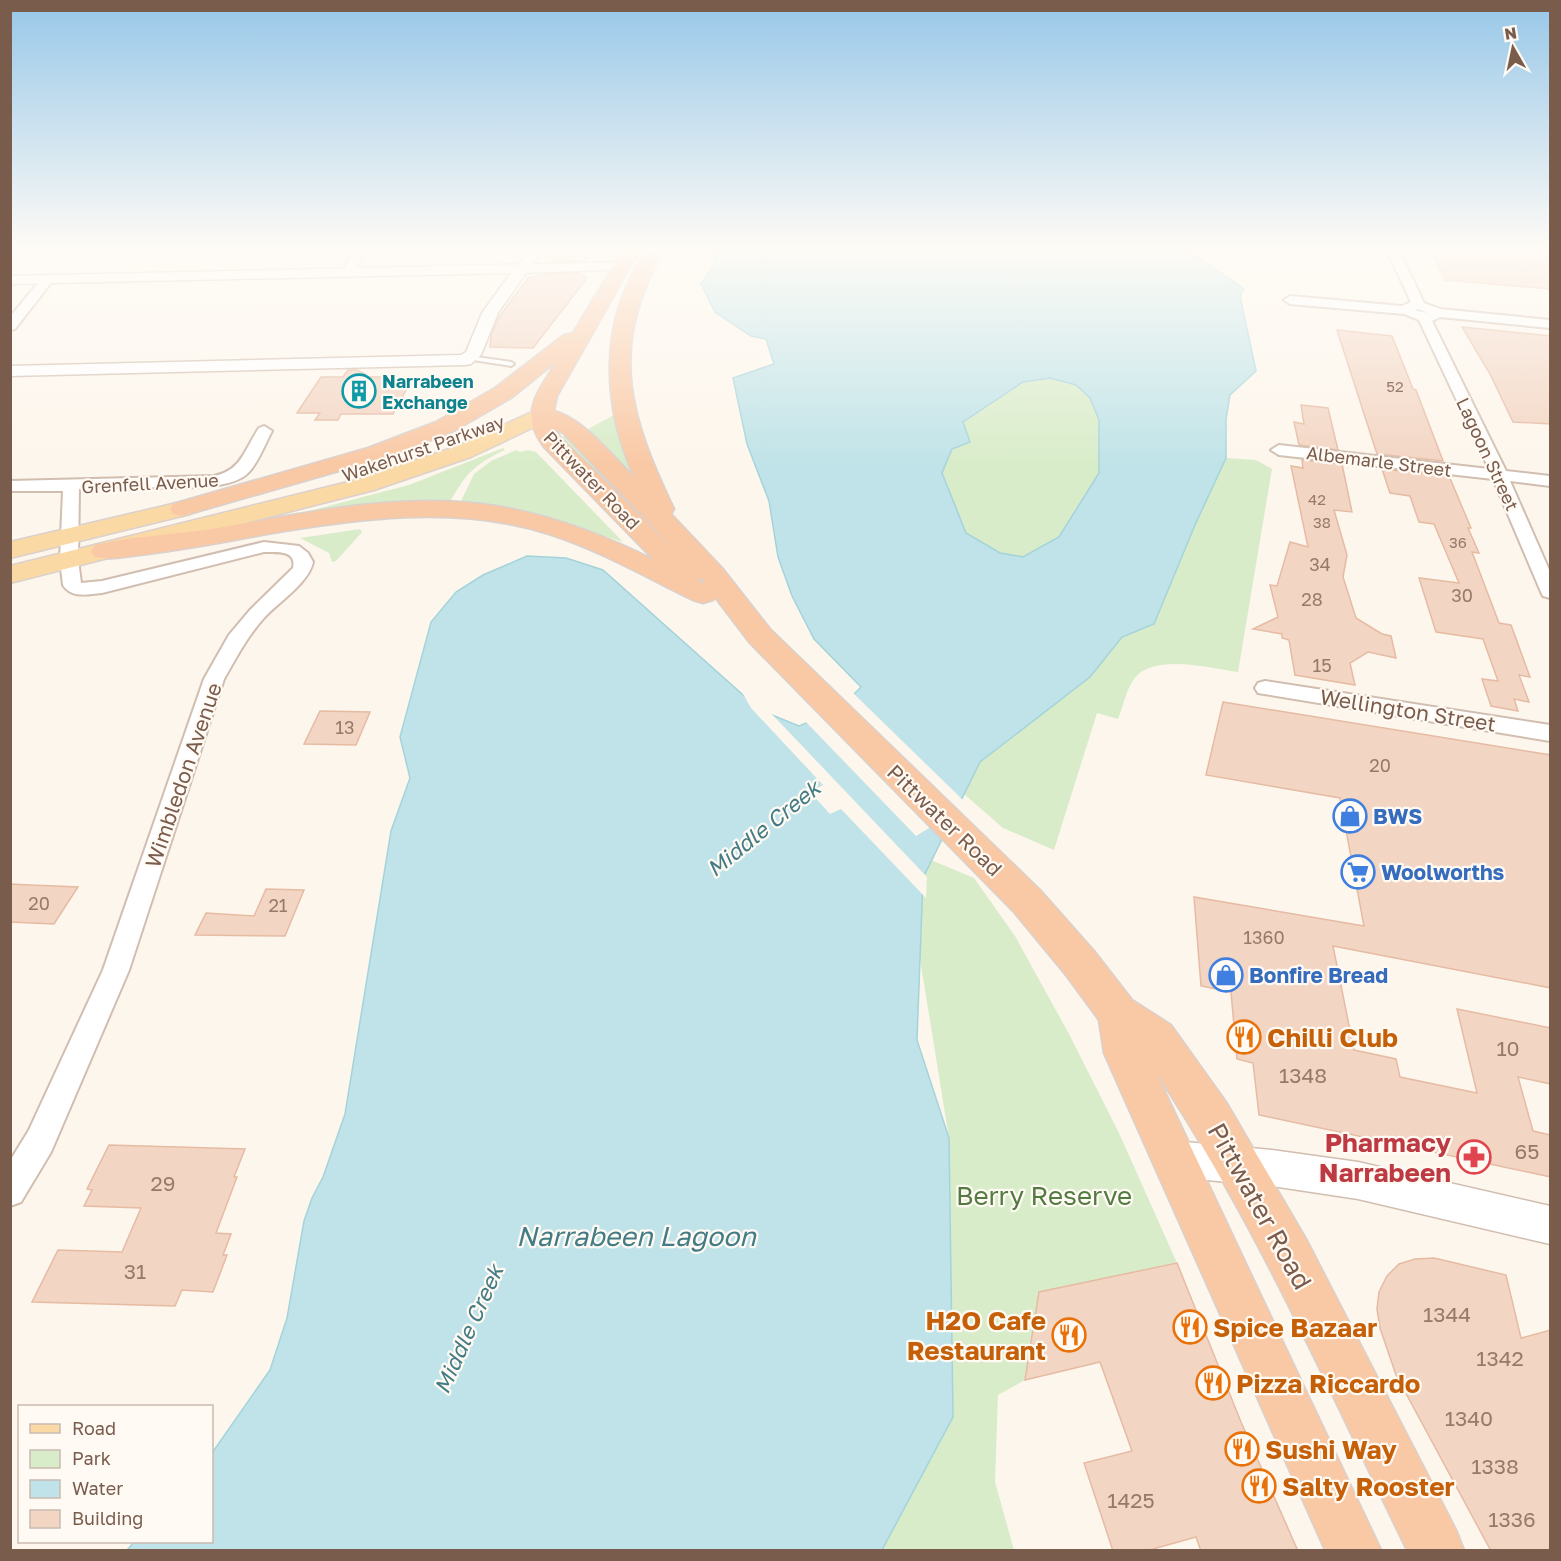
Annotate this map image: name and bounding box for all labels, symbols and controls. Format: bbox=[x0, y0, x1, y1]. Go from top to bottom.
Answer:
north arrow bbox=[1483, 18, 1543, 78]
text: N bbox=[1503, 22, 1518, 44]
place label: Narrabeen Exchange bbox=[382, 370, 474, 413]
building icon: Narrabeen Exchange bbox=[341, 373, 377, 409]
house number: 52 bbox=[1386, 377, 1404, 395]
street label: Lagoon Street bbox=[1452, 394, 1524, 514]
street label: Wakehurst Parkway bbox=[339, 410, 507, 486]
street label: Pittwater Road bbox=[539, 426, 645, 534]
street label: Albemarle Street bbox=[1305, 441, 1453, 481]
street label: Grenfell Avenue bbox=[81, 468, 219, 498]
house number: 42 bbox=[1308, 490, 1326, 508]
house number: 38 bbox=[1313, 513, 1331, 531]
house number: 36 bbox=[1449, 533, 1467, 551]
house number: 34 bbox=[1309, 553, 1331, 575]
house number: 30 bbox=[1451, 584, 1473, 606]
house number: 28 bbox=[1301, 588, 1323, 610]
house number: 15 bbox=[1312, 654, 1332, 676]
street label: Wimbledon Avenue bbox=[139, 679, 227, 871]
street label: Wellington Street bbox=[1318, 683, 1498, 737]
house number: 13 bbox=[335, 716, 355, 738]
house number: 20 bbox=[1369, 754, 1391, 776]
street label: Pittwater Road bbox=[882, 759, 1008, 881]
water label: Middle Creek bbox=[701, 772, 827, 882]
shop icon: BWS bbox=[1332, 798, 1368, 834]
place label: BWS bbox=[1373, 803, 1422, 829]
supermarket icon: Woolworths bbox=[1340, 854, 1376, 890]
place label: Woolworths bbox=[1381, 859, 1505, 885]
house number: 20 bbox=[28, 892, 50, 914]
house number: 21 bbox=[268, 894, 288, 916]
house number: 1360 bbox=[1243, 926, 1285, 948]
shop icon: Bonfire Bread bbox=[1208, 957, 1244, 993]
place label: Bonfire Bread bbox=[1249, 962, 1388, 988]
restaurant icon: Chilli Club bbox=[1226, 1019, 1262, 1055]
place label: Chilli Club bbox=[1267, 1022, 1398, 1053]
house number: 10 bbox=[1496, 1035, 1520, 1061]
house number: 1348 bbox=[1279, 1062, 1327, 1088]
street label: Pittwater Road bbox=[1201, 1117, 1319, 1295]
place label: Pharmacy Narrabeen bbox=[1319, 1127, 1451, 1188]
house number: 65 bbox=[1515, 1138, 1539, 1164]
pharmacy icon: Pharmacy Narrabeen bbox=[1456, 1139, 1492, 1175]
house number: 29 bbox=[151, 1170, 175, 1196]
park label: Berry Reserve bbox=[956, 1180, 1132, 1211]
water label: Narrabeen Lagoon bbox=[516, 1220, 757, 1252]
house number: 31 bbox=[124, 1258, 146, 1284]
water label: Middle Creek bbox=[428, 1258, 509, 1398]
house number: 1344 bbox=[1423, 1301, 1471, 1327]
place label: H2O Cafe Restaurant bbox=[907, 1305, 1046, 1366]
restaurant icon: Spice Bazaar bbox=[1172, 1309, 1208, 1345]
place label: Spice Bazaar bbox=[1213, 1312, 1377, 1343]
restaurant icon: H2O Cafe Restaurant bbox=[1051, 1317, 1087, 1353]
house number: 1342 bbox=[1476, 1345, 1524, 1371]
restaurant icon: Pizza Riccardo bbox=[1195, 1365, 1231, 1401]
place label: Pizza Riccardo bbox=[1236, 1368, 1420, 1399]
legend bbox=[18, 1405, 213, 1543]
house number: 1340 bbox=[1445, 1405, 1493, 1431]
text: Road bbox=[72, 1417, 116, 1439]
restaurant icon: Sushi Way bbox=[1224, 1431, 1260, 1467]
place label: Sushi Way bbox=[1265, 1434, 1397, 1465]
text: Park bbox=[72, 1447, 111, 1469]
house number: 1338 bbox=[1471, 1453, 1519, 1479]
restaurant icon: Salty Rooster bbox=[1241, 1468, 1277, 1504]
place label: Salty Rooster bbox=[1282, 1471, 1455, 1502]
text: Water bbox=[72, 1477, 123, 1499]
house number: 1425 bbox=[1107, 1487, 1155, 1513]
house number: 1336 bbox=[1488, 1506, 1536, 1532]
text: Building bbox=[72, 1507, 143, 1529]

